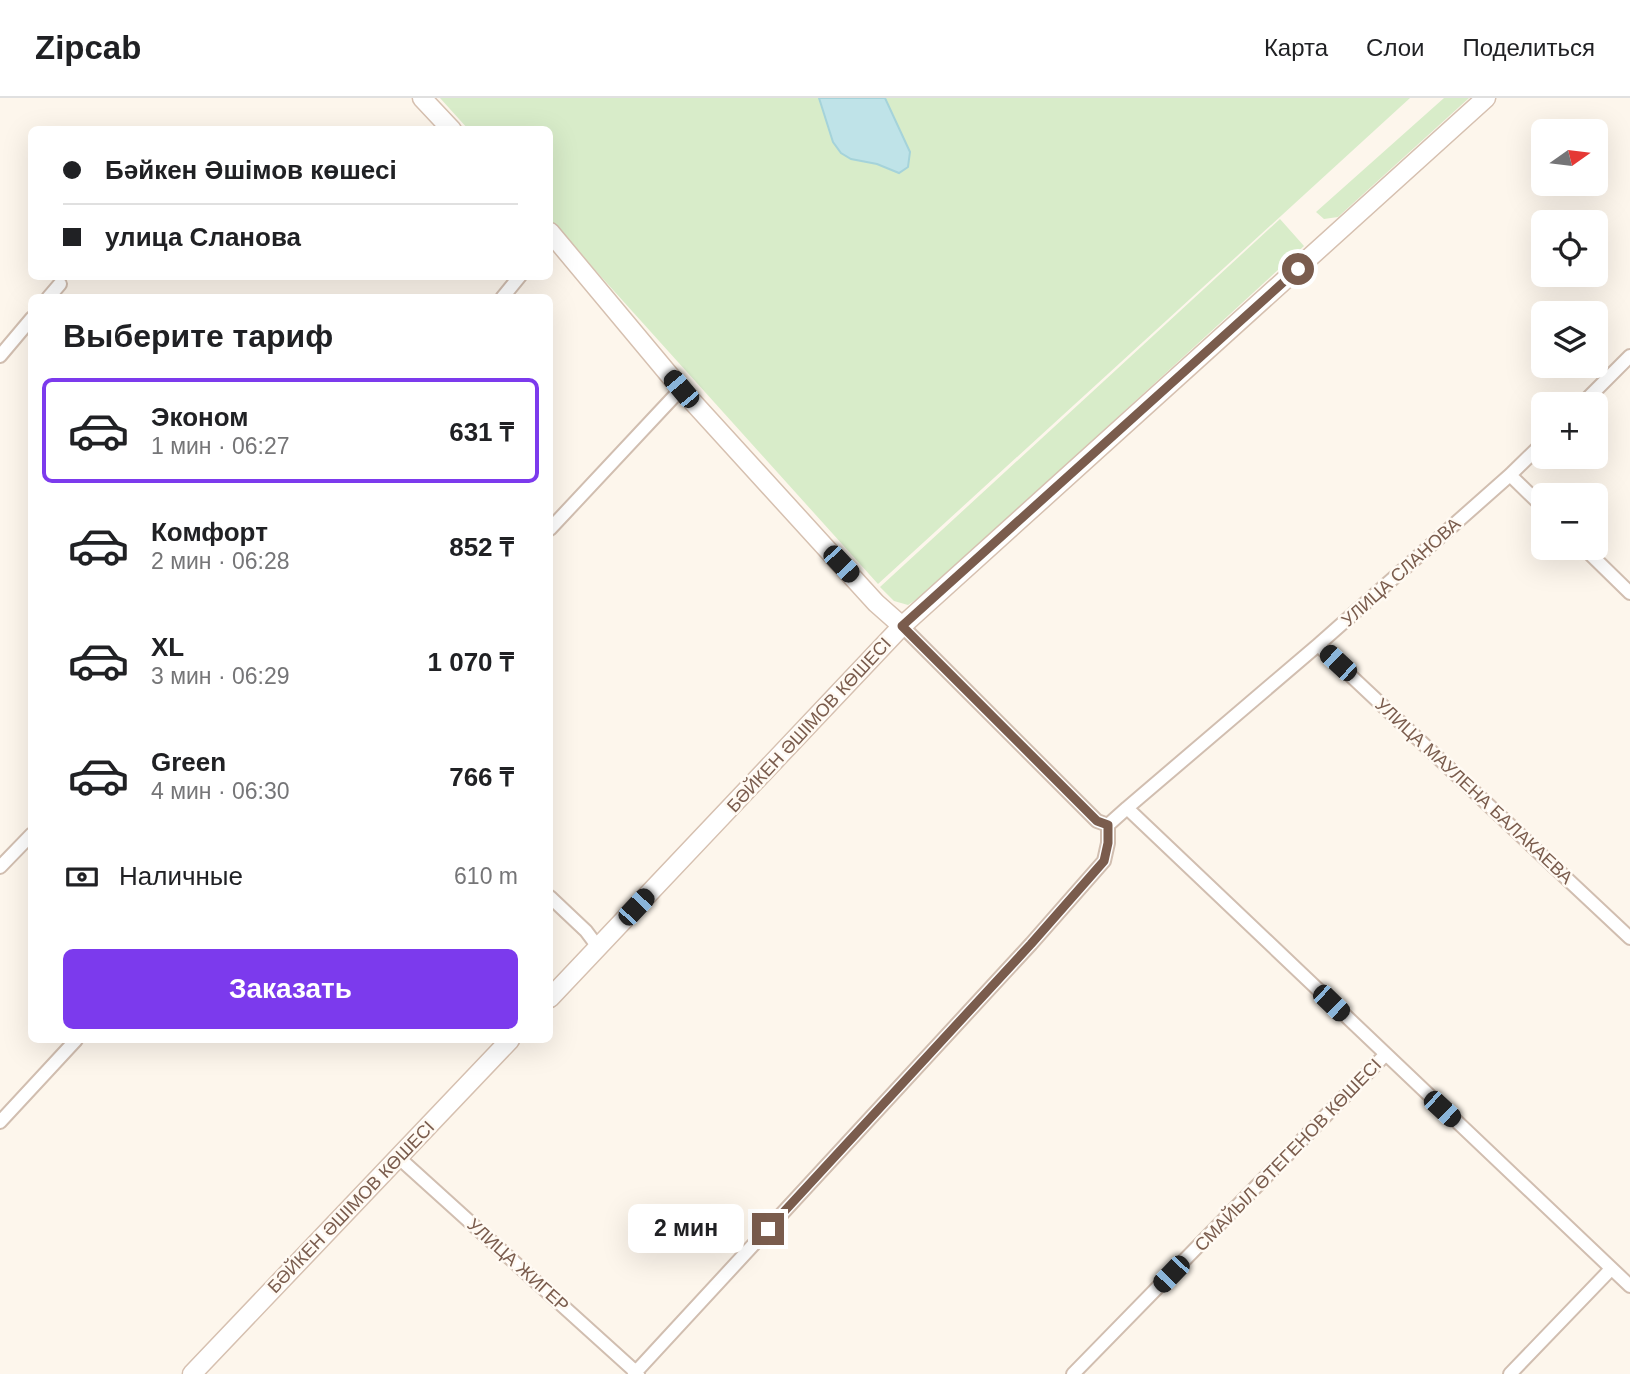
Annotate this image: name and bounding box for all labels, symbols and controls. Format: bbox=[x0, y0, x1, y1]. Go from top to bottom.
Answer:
text: Zipcab bbox=[35, 29, 141, 66]
text: Карта bbox=[1264, 34, 1328, 61]
text: Слои bbox=[1366, 34, 1424, 61]
text: Поделиться bbox=[1462, 34, 1595, 61]
north arrow bbox=[1531, 119, 1608, 196]
map controls bbox=[1531, 119, 1608, 560]
text: Бәйкен Әшімов көшесі bbox=[105, 155, 397, 185]
button: locate bbox=[1531, 210, 1608, 287]
text: улица Сланова bbox=[105, 222, 301, 252]
route start bbox=[1282, 253, 1314, 285]
button: layers bbox=[1531, 301, 1608, 378]
text: Выберите тариф bbox=[63, 318, 333, 354]
car bbox=[660, 366, 703, 412]
button: + bbox=[1531, 392, 1608, 469]
icon: car bbox=[67, 399, 130, 462]
text: Эконом bbox=[151, 402, 249, 432]
text: 631 ₸ bbox=[449, 417, 514, 447]
text: 1 мин · 06:27 bbox=[151, 433, 290, 459]
button: − bbox=[1531, 483, 1608, 560]
icon: car bbox=[67, 514, 130, 577]
street label: УЛИЦА СЛАНОВА bbox=[1338, 514, 1464, 630]
text: Комфорт bbox=[151, 517, 268, 547]
text: 852 ₸ bbox=[449, 532, 514, 562]
car bbox=[819, 541, 864, 587]
text: 2 мин · 06:28 bbox=[151, 548, 290, 574]
icon: car bbox=[67, 629, 130, 692]
text: XL bbox=[151, 632, 184, 662]
street label: БӘЙКЕН ӘШІМОВ КӨШЕСІ bbox=[722, 633, 895, 816]
car bbox=[1316, 641, 1361, 685]
text: 1 070 ₸ bbox=[428, 647, 514, 677]
text: 3 мин · 06:29 bbox=[151, 663, 290, 689]
street label: УЛИЦА МАУЛЕНА БАЛАКАЕВА bbox=[1371, 694, 1577, 888]
icon: car bbox=[67, 744, 130, 807]
text: Green bbox=[151, 747, 226, 777]
text: 766 ₸ bbox=[449, 762, 514, 792]
text: 4 мин · 06:30 bbox=[151, 778, 290, 804]
icon: cash bbox=[63, 858, 101, 896]
text: Наличные bbox=[119, 861, 243, 891]
text: 610 m bbox=[454, 863, 518, 889]
car bbox=[614, 884, 659, 930]
button: Заказать bbox=[63, 949, 518, 1029]
car bbox=[1309, 981, 1354, 1025]
street label: СМАЙЫЛ ӨТЕГЕНОВ КӨШЕСІ bbox=[1190, 1054, 1385, 1255]
car bbox=[1420, 1087, 1465, 1131]
street label: БӘЙКЕН ӘШІМОВ КӨШЕСІ bbox=[263, 1116, 438, 1297]
callout: 2 мин bbox=[628, 1204, 744, 1254]
route end bbox=[752, 1213, 784, 1245]
street label: УЛИЦА ЖИГЕР bbox=[463, 1214, 573, 1316]
text: 2 мин bbox=[654, 1215, 718, 1241]
car bbox=[1149, 1252, 1194, 1296]

